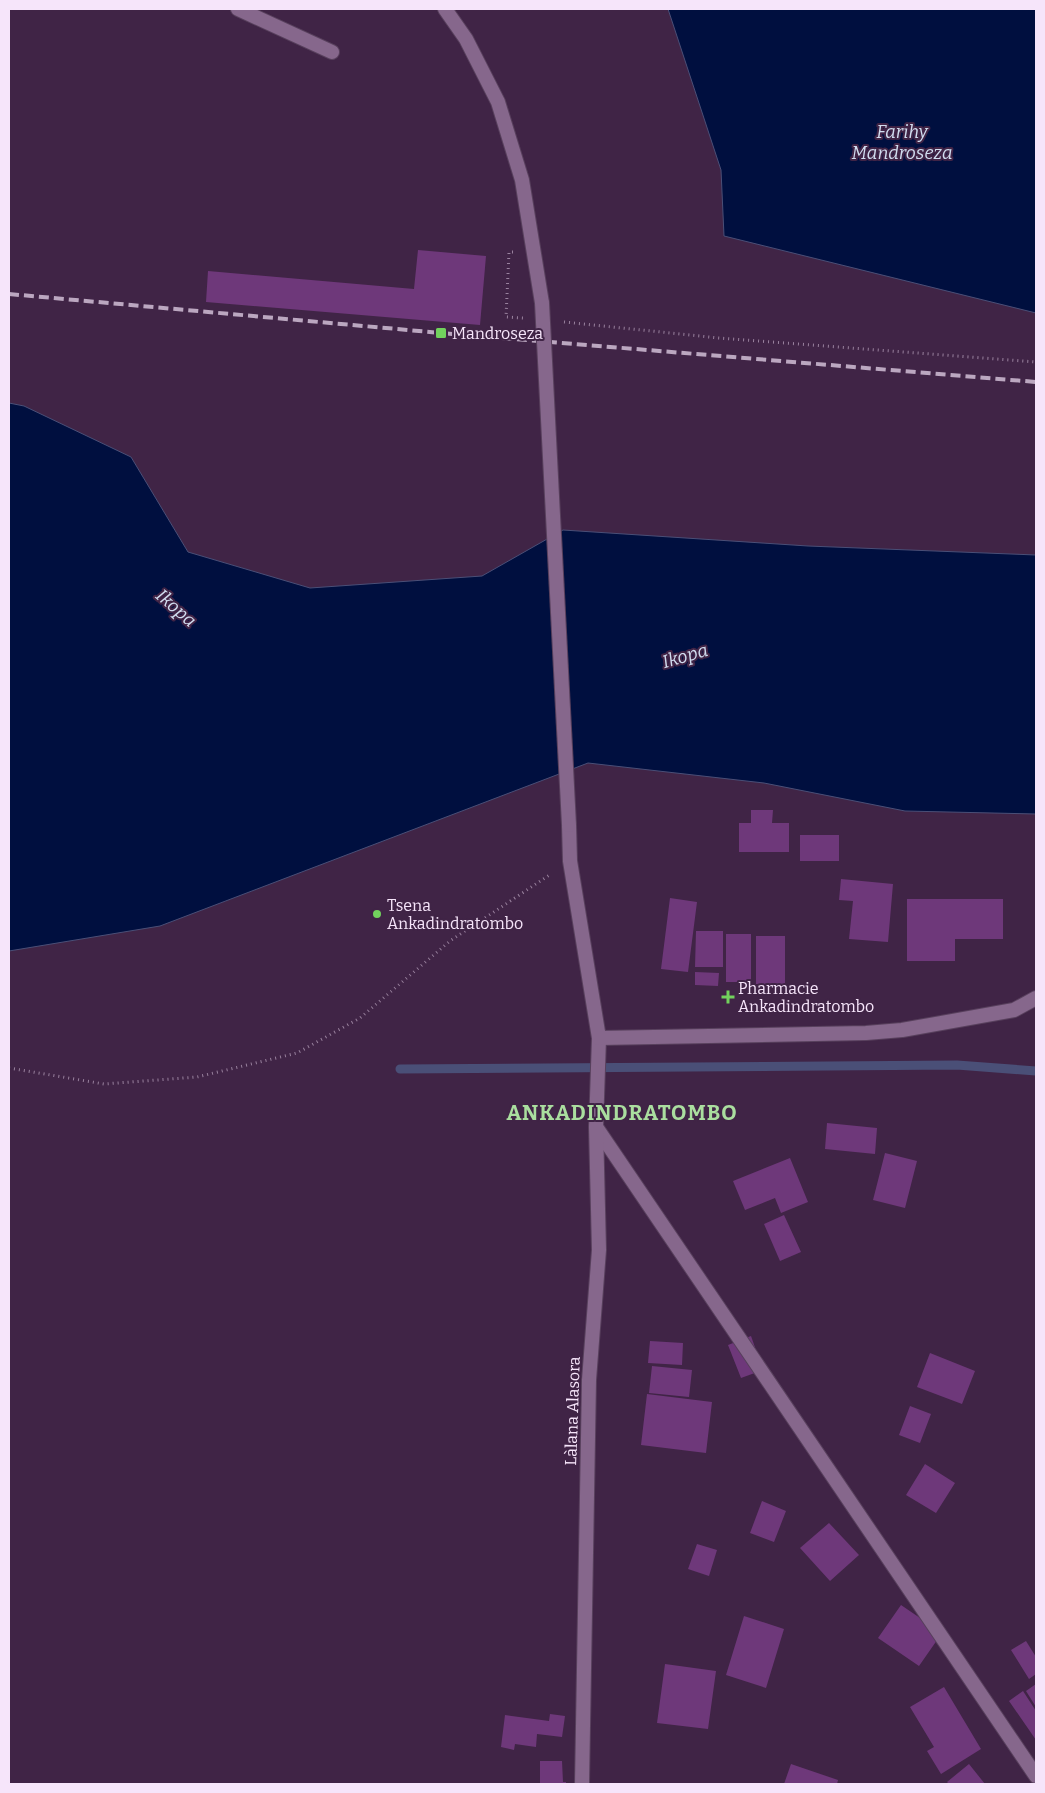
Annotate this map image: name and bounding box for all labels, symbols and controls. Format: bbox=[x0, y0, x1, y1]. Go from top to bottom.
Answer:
water label: Farihy Mandroseza bbox=[852, 121, 952, 164]
place label: Mandroseza bbox=[452, 324, 543, 343]
marker: Mandroseza bbox=[434, 326, 448, 340]
water label: Ikopa bbox=[151, 584, 201, 632]
water label: Ikopa bbox=[659, 639, 711, 673]
place label: Tsena Ankadindratombo bbox=[387, 896, 523, 933]
marker: Tsena Ankadindratombo bbox=[371, 908, 383, 920]
place label: Pharmacie Ankadindratombo bbox=[738, 979, 874, 1016]
marker: Pharmacie Ankadindratombo bbox=[722, 991, 734, 1003]
district label: ANKADINDRATOMBO bbox=[506, 1100, 738, 1126]
street label: Làlana Alasora bbox=[561, 1356, 584, 1466]

